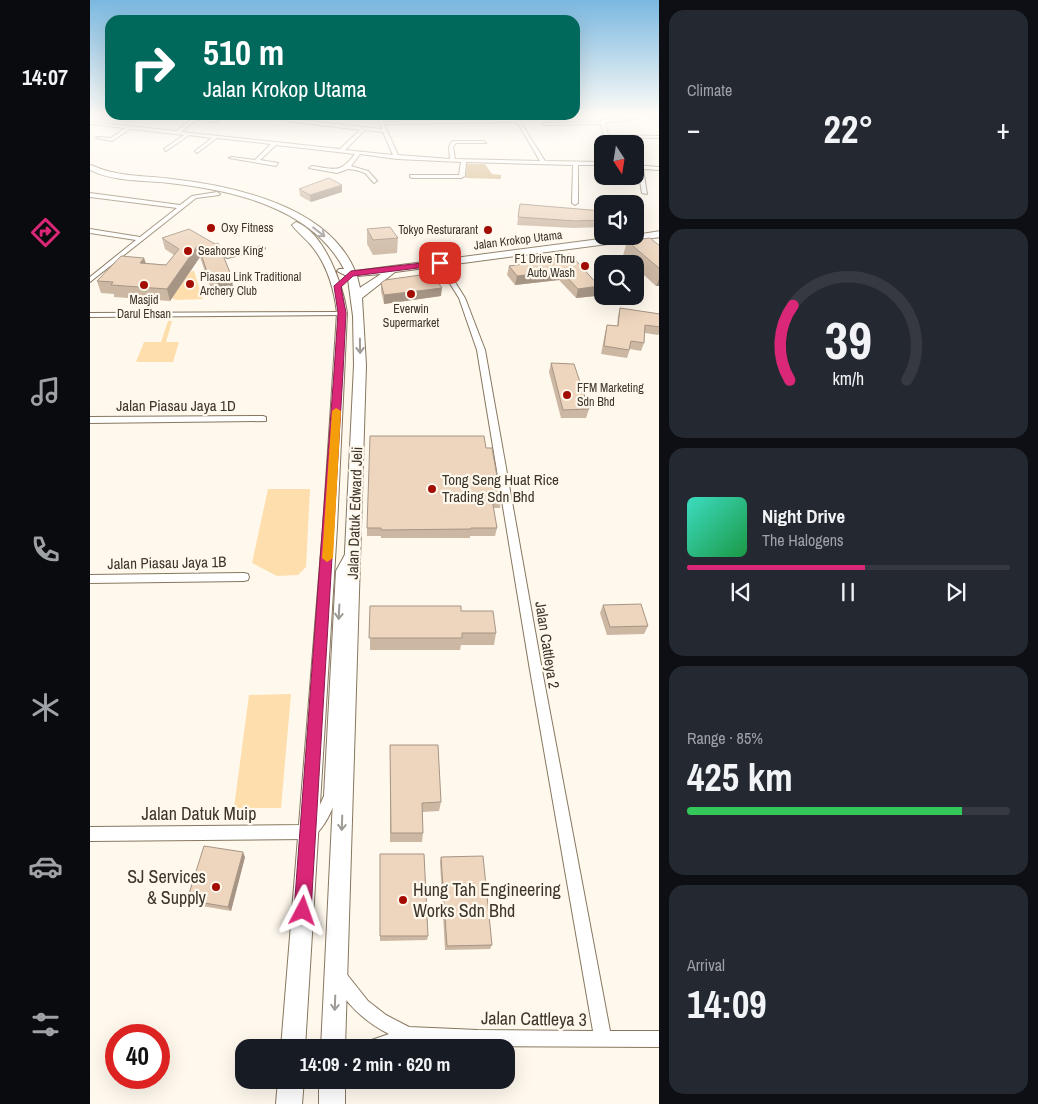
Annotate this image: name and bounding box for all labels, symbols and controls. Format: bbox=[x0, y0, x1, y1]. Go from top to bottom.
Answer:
text: 510 m bbox=[203, 29, 284, 76]
icon: right bbox=[120, 35, 185, 100]
text: 14:07 bbox=[22, 62, 68, 92]
text: Jalan Krokop Utama bbox=[203, 74, 366, 104]
text: Climate bbox=[687, 79, 732, 101]
text: 22° bbox=[824, 104, 873, 155]
text: − bbox=[687, 110, 700, 148]
text: + bbox=[997, 110, 1010, 148]
north arrow bbox=[594, 135, 644, 185]
map controls bbox=[594, 135, 644, 305]
button: sound bbox=[594, 195, 644, 245]
icon: directions bbox=[28, 215, 63, 250]
place label: Oxy Fitness bbox=[221, 220, 274, 236]
marker: Oxy Fitness bbox=[205, 222, 217, 234]
place label: Tokyo Resturarant bbox=[398, 222, 478, 238]
marker: Tokyo Resturarant bbox=[482, 224, 494, 236]
one-way arrow bbox=[312, 227, 326, 237]
street label: Jalan Krokop Utama bbox=[473, 227, 564, 253]
pin bbox=[419, 242, 461, 284]
place label: Seahorse King bbox=[198, 243, 264, 259]
marker: Seahorse King bbox=[182, 245, 194, 257]
icon: arrive bbox=[426, 249, 454, 277]
place label: F1 Drive Thru Auto Wash bbox=[514, 251, 575, 281]
button: search bbox=[594, 255, 644, 305]
marker: F1 Drive Thru Auto Wash bbox=[579, 260, 591, 272]
place label: Piasau Link Traditional Archery Club bbox=[199, 269, 301, 299]
marker: Piasau Link Traditional Archery Club bbox=[184, 278, 196, 290]
marker: Masjid Darul Ehsan bbox=[138, 279, 150, 291]
marker: Everwin Supermarket bbox=[405, 288, 417, 300]
place label: Masjid Darul Ehsan bbox=[117, 292, 171, 322]
place label: Everwin Supermarket bbox=[383, 301, 439, 331]
text: 39 bbox=[825, 305, 872, 375]
one-way arrow bbox=[355, 338, 364, 354]
text: km/h bbox=[833, 367, 864, 391]
icon: music bbox=[28, 374, 63, 409]
place label: FFM Marketing Sdn Bhd bbox=[577, 380, 644, 410]
marker: FFM Marketing Sdn Bhd bbox=[561, 389, 573, 401]
street label: Jalan Piasau Jaya 1D bbox=[116, 395, 236, 416]
street label: Jalan Datuk Edward Jeli bbox=[342, 446, 367, 580]
place label: Tong Seng Huat Rice Trading Sdn Bhd bbox=[442, 469, 559, 507]
marker: Tong Seng Huat Rice Trading Sdn Bhd bbox=[426, 483, 438, 495]
text: Night Drive bbox=[762, 503, 845, 529]
text: The Halogens bbox=[762, 529, 844, 551]
icon: phone bbox=[28, 532, 63, 567]
street label: Jalan Piasau Jaya 1B bbox=[107, 551, 227, 574]
icon: previous bbox=[727, 578, 755, 606]
icon: pause bbox=[834, 578, 862, 606]
icon: next bbox=[942, 578, 970, 606]
street label: Jalan Cattleya 2 bbox=[530, 600, 565, 690]
one-way arrow bbox=[335, 604, 344, 620]
icon: climate bbox=[28, 690, 63, 725]
text: Range · 85% bbox=[687, 727, 763, 749]
text: 425 km bbox=[687, 752, 793, 803]
street label: Jalan Datuk Muip bbox=[142, 801, 256, 826]
one-way arrow bbox=[338, 815, 347, 831]
icon: car bbox=[28, 849, 63, 884]
place label: SJ Services & Supply bbox=[127, 864, 207, 910]
place label: Hung Tah Engineering Works Sdn Bhd bbox=[413, 877, 562, 923]
marker: SJ Services & Supply bbox=[210, 881, 222, 893]
position arrow bbox=[276, 884, 328, 936]
marker: Hung Tah Engineering Works Sdn Bhd bbox=[397, 894, 409, 906]
text: Arrival bbox=[687, 954, 725, 976]
text: 14:09 bbox=[687, 979, 767, 1030]
one-way arrow bbox=[330, 995, 340, 1011]
street label: Jalan Cattleya 3 bbox=[481, 1005, 587, 1032]
icon: filters bbox=[28, 1007, 63, 1042]
speed limit sign: 40 bbox=[105, 1024, 170, 1089]
text: 14:09 · 2 min · 620 m bbox=[300, 1051, 450, 1077]

